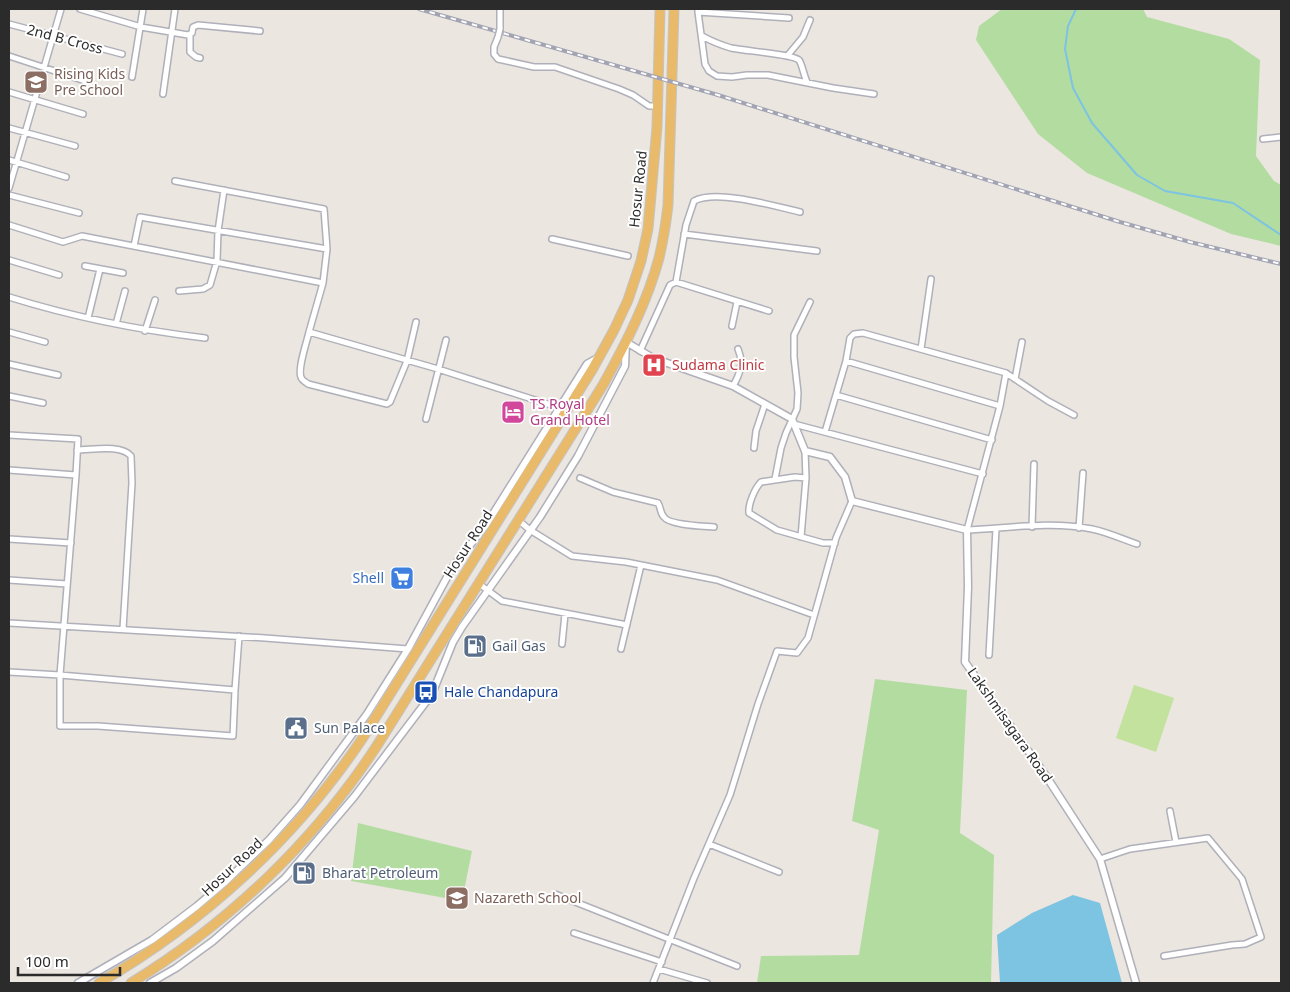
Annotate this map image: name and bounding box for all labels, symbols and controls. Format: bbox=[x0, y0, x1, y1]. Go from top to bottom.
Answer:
street label: 2nd B Cross bbox=[25, 19, 105, 58]
place label: Rising Kids Pre School bbox=[54, 64, 125, 99]
school or university icon: Rising Kids Pre School bbox=[23, 69, 49, 95]
street label: Hosur Road bbox=[624, 150, 651, 228]
hospital icon: Sudama Clinic bbox=[641, 352, 667, 378]
place label: Sudama Clinic bbox=[672, 355, 765, 374]
place label: TS Royal Grand Hotel bbox=[530, 394, 610, 429]
hotel icon: TS Royal Grand Hotel bbox=[500, 399, 526, 425]
street label: Hosur Road bbox=[439, 506, 497, 581]
supermarket icon: Shell bbox=[389, 565, 415, 591]
place label: Shell bbox=[353, 568, 384, 587]
fuel station icon: Gail Gas bbox=[462, 633, 488, 659]
place label: Gail Gas bbox=[492, 636, 546, 655]
street label: Lakshmisagara Road bbox=[964, 663, 1057, 786]
bus stop icon: Hale Chandapura bbox=[413, 679, 439, 705]
place label: Hale Chandapura bbox=[444, 682, 558, 701]
public building icon: Sun Palace bbox=[283, 715, 309, 741]
place label: Sun Palace bbox=[314, 718, 385, 737]
street label: Hosur Road bbox=[197, 833, 266, 900]
fuel station icon: Bharat Petroleum bbox=[291, 860, 317, 886]
place label: Bharat Petroleum bbox=[322, 863, 438, 882]
school or university icon: Nazareth School bbox=[444, 885, 470, 911]
place label: Nazareth School bbox=[474, 888, 581, 907]
scale bar bbox=[18, 944, 120, 976]
text: 100 m bbox=[25, 951, 69, 971]

